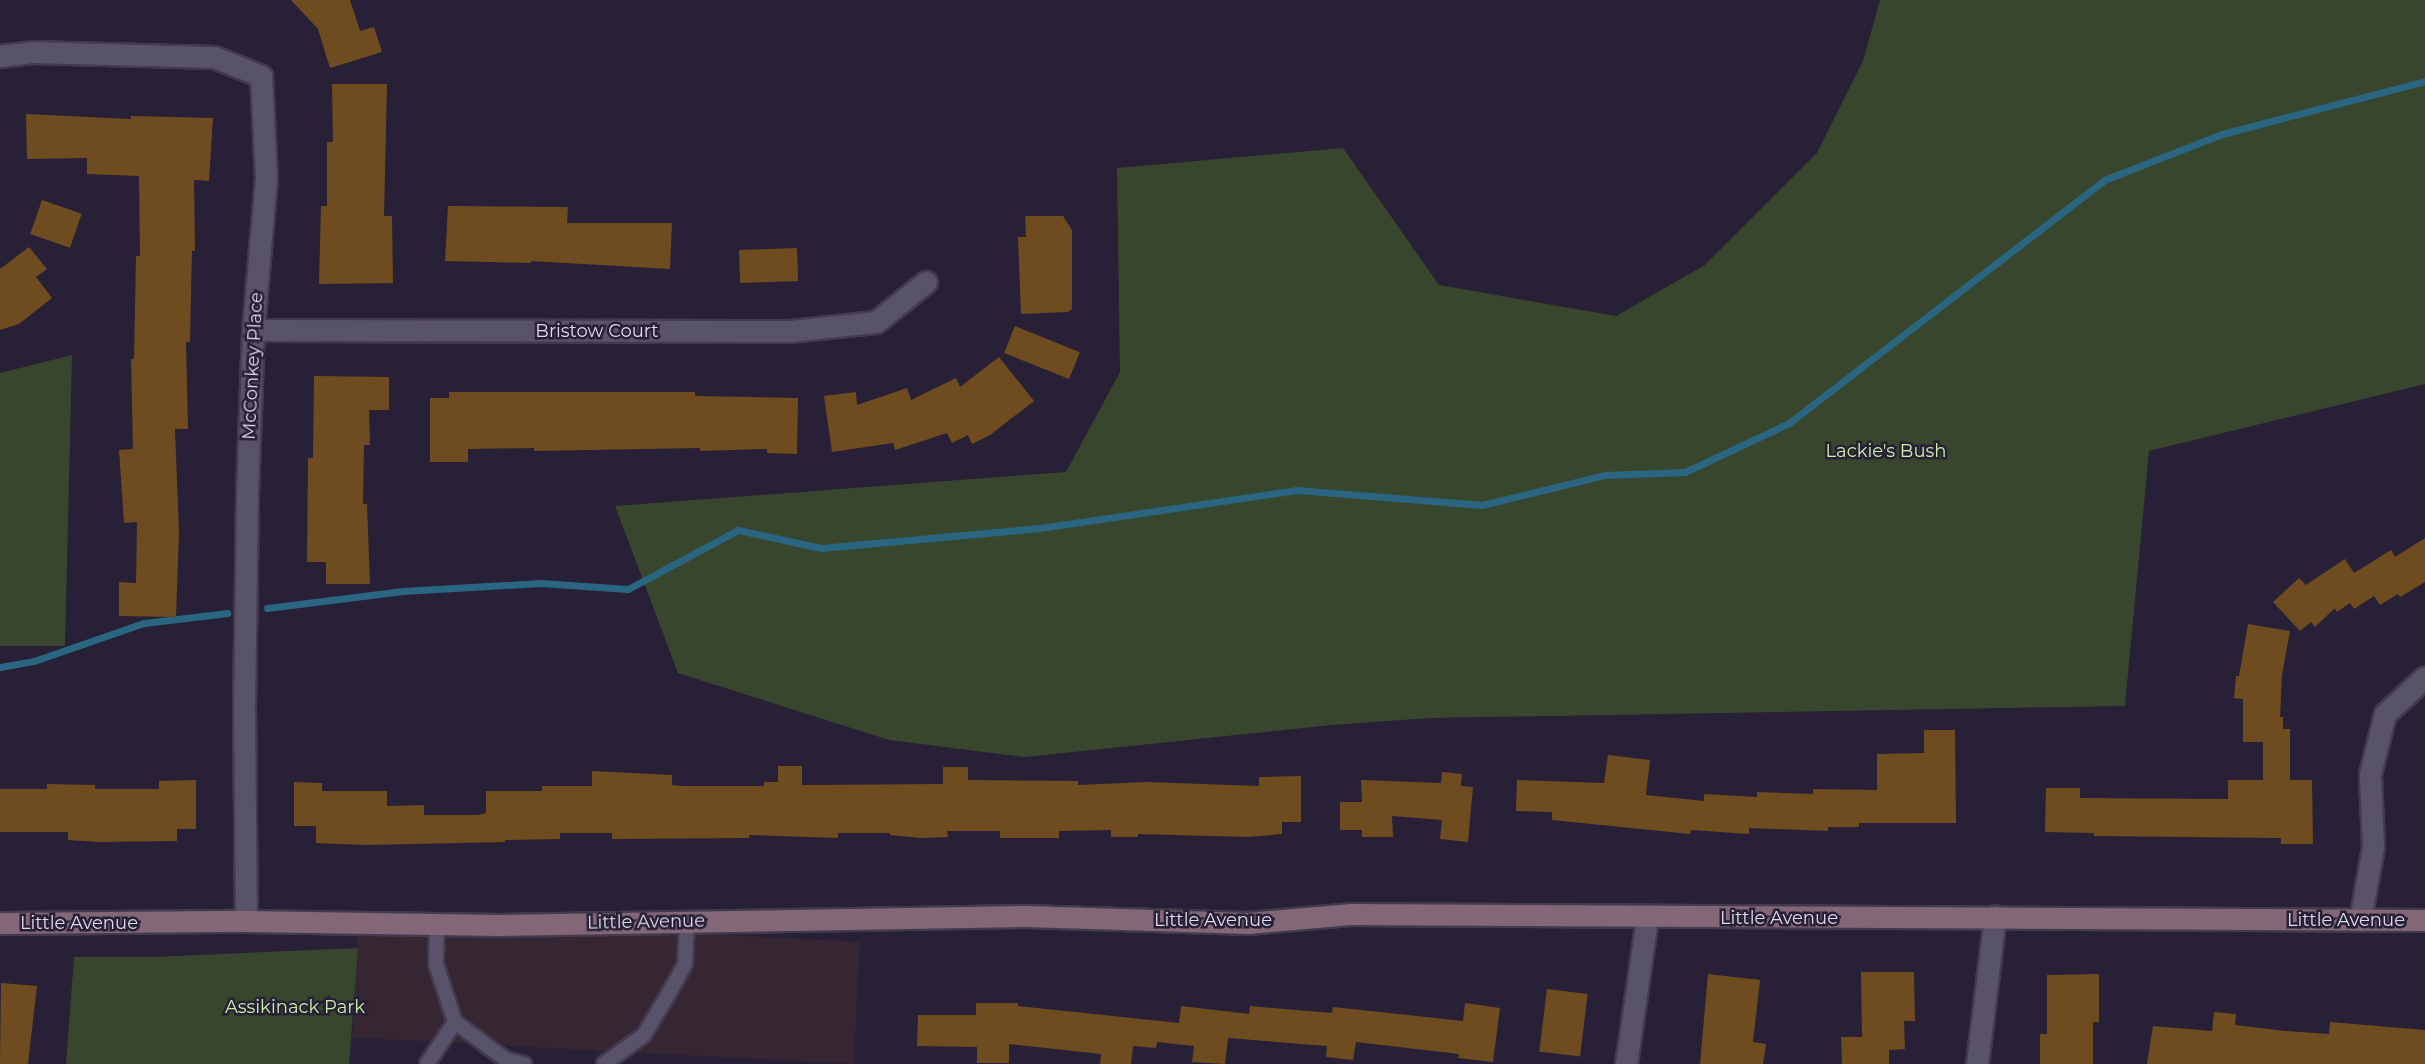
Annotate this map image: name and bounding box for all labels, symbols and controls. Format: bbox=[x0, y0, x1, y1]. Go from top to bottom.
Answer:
street label: McConkey Place bbox=[238, 292, 268, 440]
street label: Bristow Court bbox=[535, 320, 659, 342]
park label: Lackie's Bush bbox=[1825, 440, 1947, 462]
street label: Little Avenue bbox=[1720, 907, 1838, 929]
street label: Little Avenue bbox=[1154, 909, 1272, 931]
street label: Little Avenue bbox=[2287, 909, 2405, 931]
street label: Little Avenue bbox=[587, 910, 705, 934]
street label: Little Avenue bbox=[20, 912, 138, 934]
park label: Assikinack Park bbox=[225, 996, 365, 1018]

